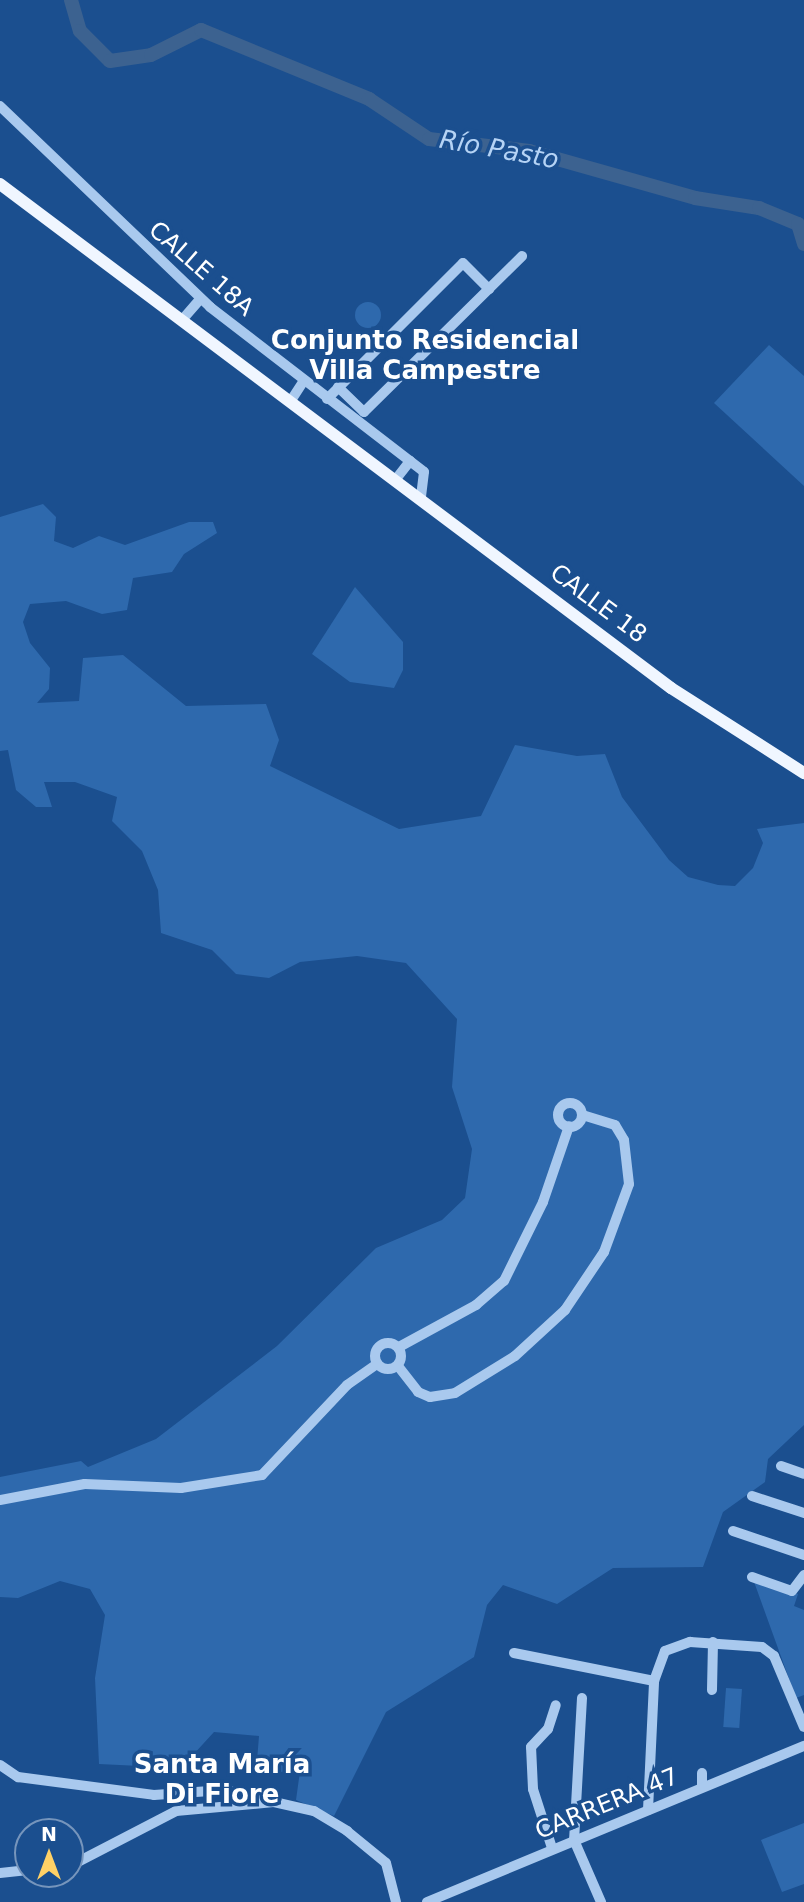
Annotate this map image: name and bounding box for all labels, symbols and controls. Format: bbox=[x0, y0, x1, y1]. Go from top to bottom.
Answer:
water label: Río Pasto bbox=[437, 124, 561, 176]
street label: CALLE 18A bbox=[143, 216, 259, 322]
district label: Conjunto Residencial Villa Campestre bbox=[271, 325, 579, 386]
street label: CALLE 18 bbox=[544, 558, 652, 650]
district label: Santa María Di Fiore bbox=[134, 1749, 310, 1810]
street label: CARRERA 47 bbox=[531, 1762, 683, 1846]
north arrow bbox=[14, 1818, 84, 1888]
text: N bbox=[41, 1823, 57, 1845]

